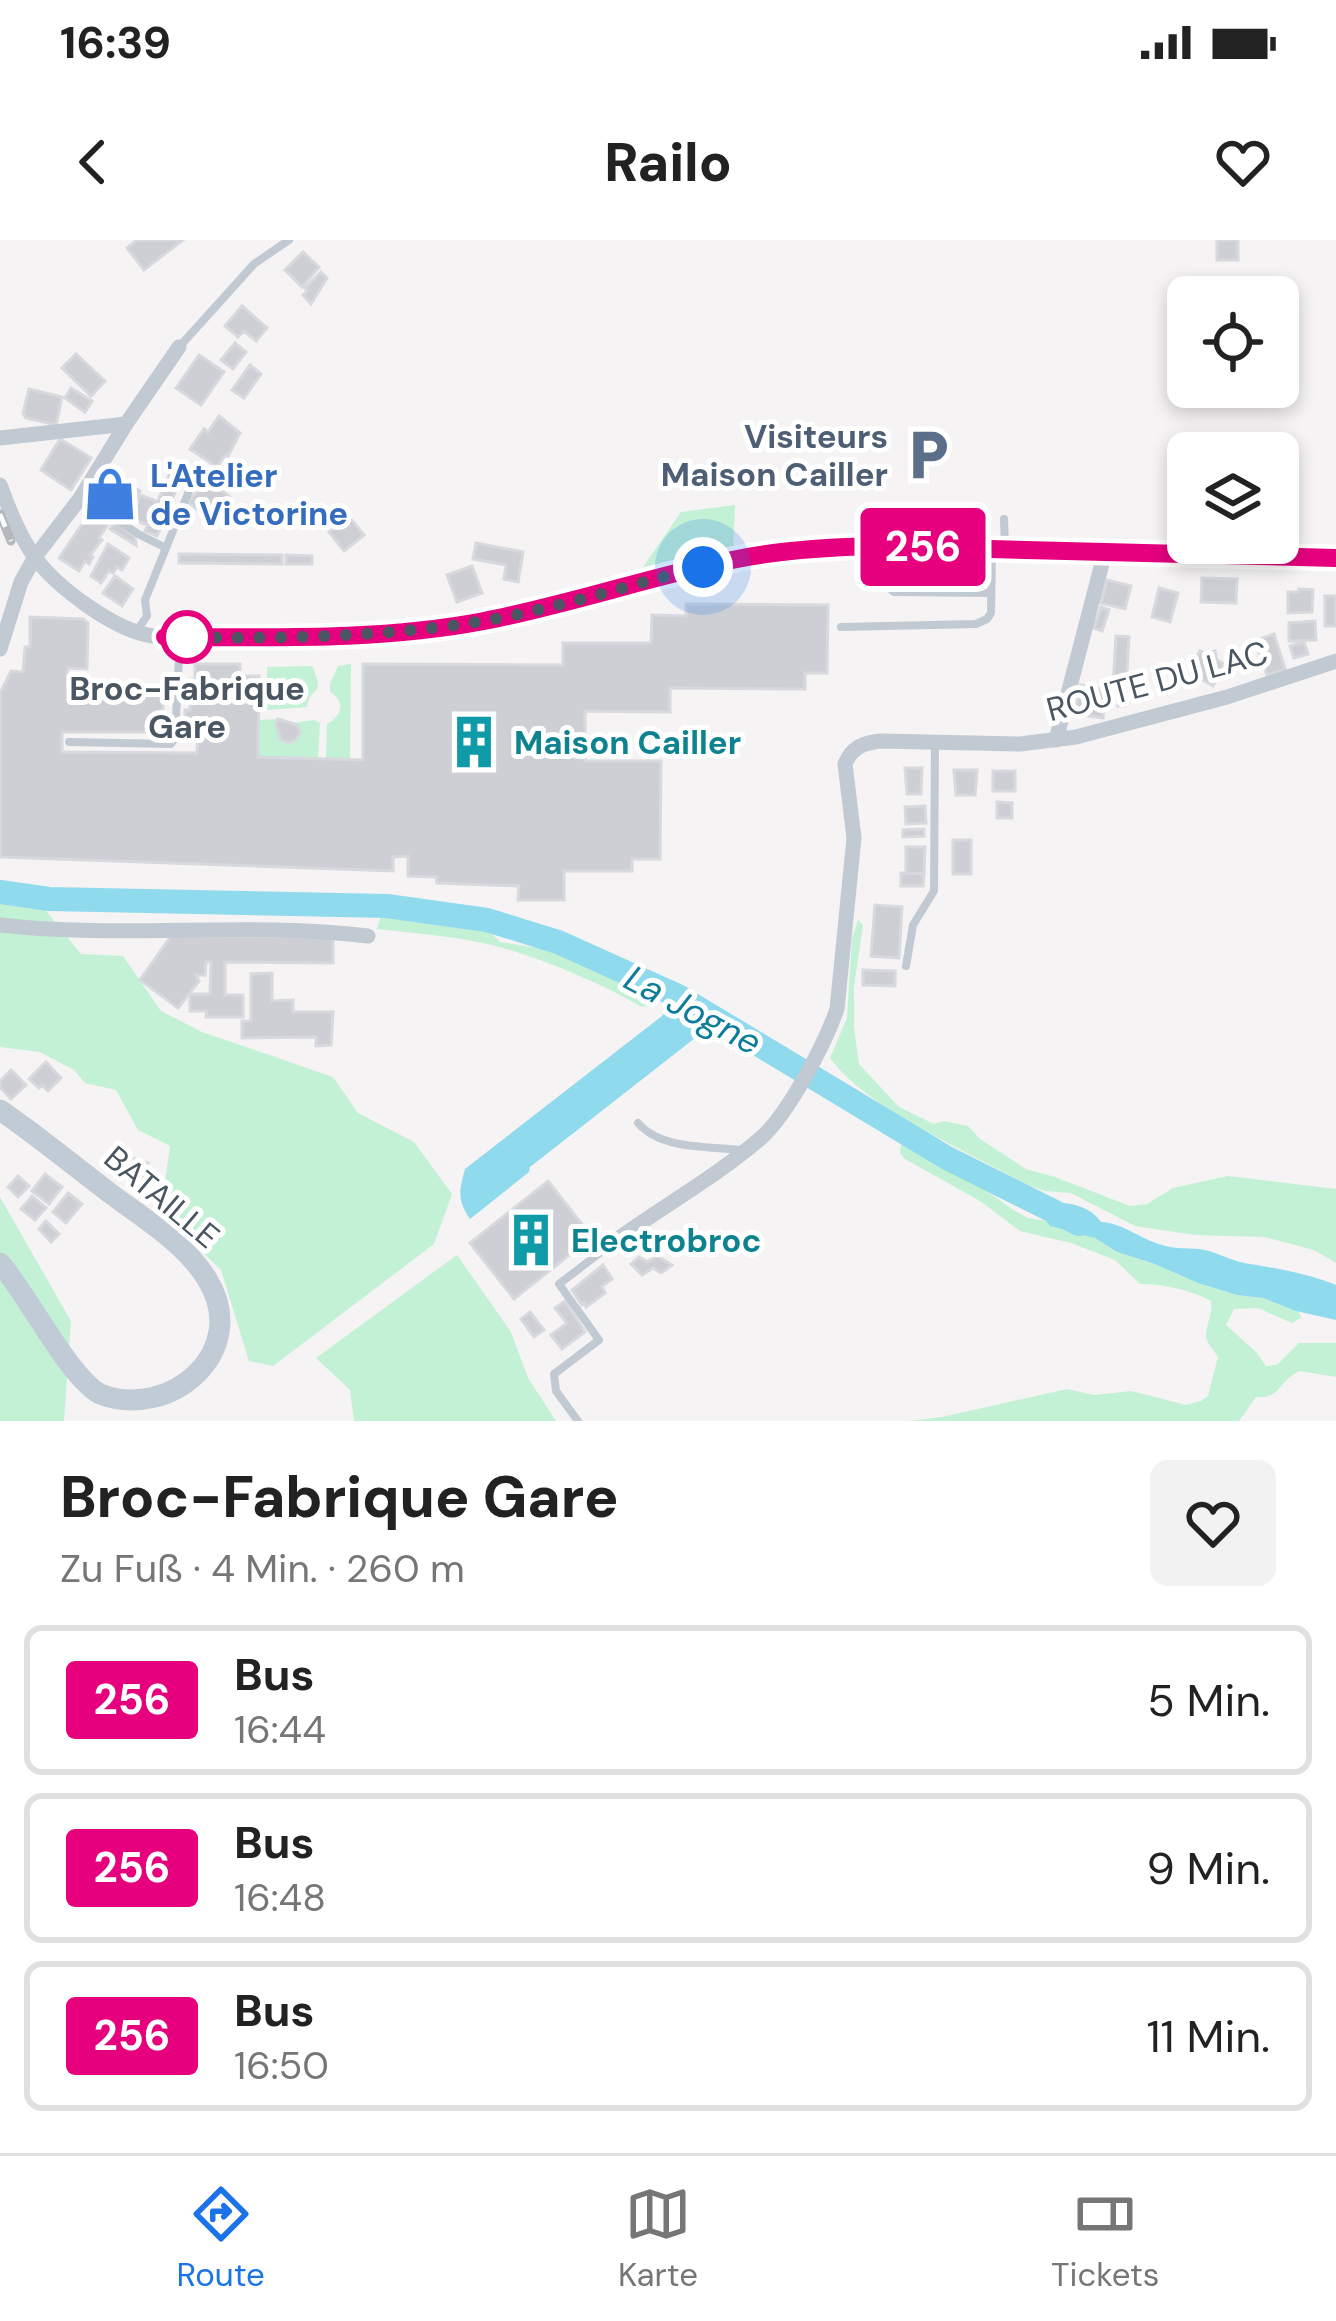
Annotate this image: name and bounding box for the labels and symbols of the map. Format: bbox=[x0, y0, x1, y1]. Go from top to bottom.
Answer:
place label: Visiteurs Maison Cailler bbox=[661, 415, 888, 496]
parking icon: Visiteurs Maison Cailler bbox=[899, 426, 957, 484]
place label: L'Atelier de Victorine bbox=[150, 454, 348, 535]
shop icon: L'Atelier de Victorine bbox=[81, 465, 139, 523]
line badge: 256 bbox=[854, 508, 992, 586]
your location bbox=[673, 537, 733, 597]
marker: Broc-Fabrique Gare bbox=[162, 612, 212, 662]
street label: ROUTE DU LAC bbox=[1042, 631, 1272, 731]
place label: Broc-Fabrique Gare bbox=[69, 667, 305, 748]
building icon: Maison Cailler bbox=[445, 713, 503, 771]
place label: Maison Cailler bbox=[514, 721, 741, 764]
water label: La Jogne bbox=[616, 954, 770, 1066]
street label: BATAILLE bbox=[95, 1136, 229, 1258]
building icon: Electrobroc bbox=[502, 1211, 560, 1269]
place label: Electrobroc bbox=[571, 1219, 761, 1262]

